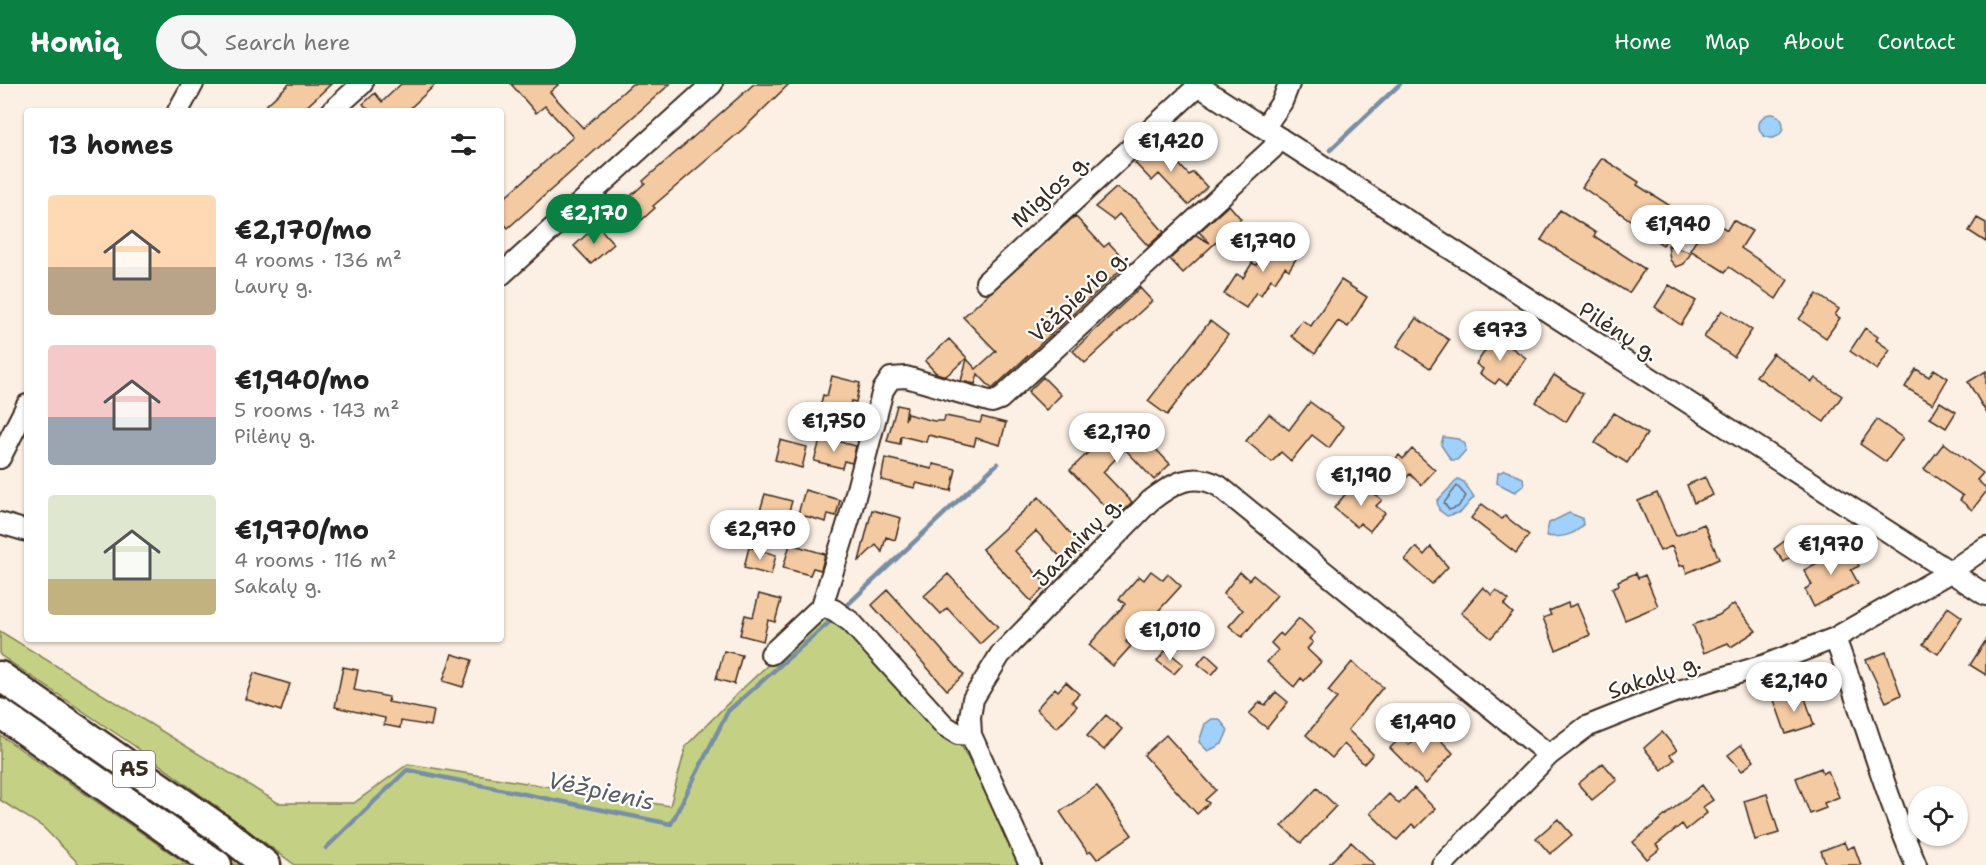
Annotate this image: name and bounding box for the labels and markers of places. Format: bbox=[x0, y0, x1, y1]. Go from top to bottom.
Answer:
pin: €1,420 bbox=[1122, 122, 1220, 173]
pin: €2,170 bbox=[545, 194, 643, 245]
pin: €1,940 bbox=[1629, 205, 1727, 256]
pin: €1,790 bbox=[1214, 222, 1312, 273]
pin: €973 bbox=[1464, 311, 1536, 362]
pin: €1,750 bbox=[785, 402, 883, 453]
pin: €2,170 bbox=[1068, 413, 1166, 464]
pin: €1,190 bbox=[1312, 456, 1410, 507]
pin: €2,970 bbox=[711, 510, 809, 561]
pin: €1,970 bbox=[1782, 525, 1880, 576]
pin: €1,010 bbox=[1121, 611, 1219, 662]
pin: €2,140 bbox=[1745, 662, 1843, 713]
pin: €1,490 bbox=[1374, 703, 1472, 754]

